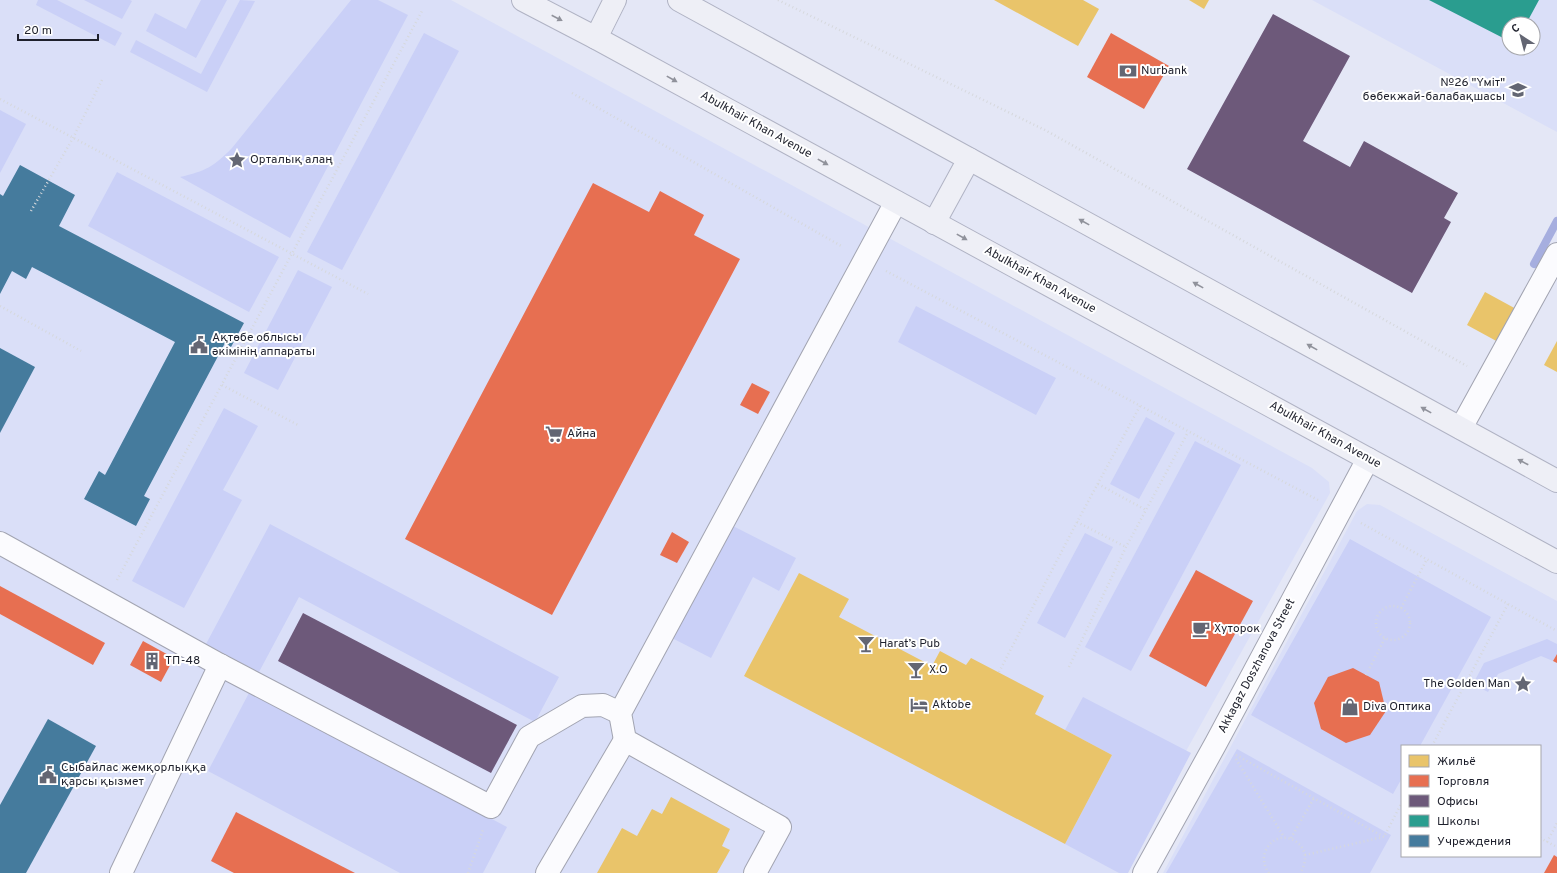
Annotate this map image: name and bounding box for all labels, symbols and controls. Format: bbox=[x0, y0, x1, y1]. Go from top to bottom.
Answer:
one-way arrow bbox=[551, 15, 563, 21]
scale bar bbox=[18, 16, 98, 42]
north arrow bbox=[1501, 16, 1541, 56]
text: С bbox=[1509, 21, 1523, 36]
text: 20 m bbox=[24, 23, 52, 39]
bank icon: Nurbank bbox=[1118, 61, 1138, 81]
place label: Nurbank bbox=[1141, 63, 1187, 79]
place label: №26 "Үміт" бөбекжай-балабақшасы bbox=[1363, 75, 1505, 105]
one-way arrow bbox=[666, 76, 678, 83]
school or university icon: №26 "Үміт" бөбекжай-балабақшасы bbox=[1508, 80, 1528, 100]
street label: Abulkhair Khan Avenue bbox=[697, 88, 815, 162]
place icon: Орталық алаң bbox=[227, 150, 247, 170]
place label: Орталық алаң bbox=[250, 152, 333, 168]
one-way arrow bbox=[817, 159, 829, 165]
one-way arrow bbox=[1079, 219, 1090, 226]
one-way arrow bbox=[956, 234, 967, 241]
street label: Abulkhair Khan Avenue bbox=[981, 243, 1099, 317]
one-way arrow bbox=[1193, 281, 1204, 288]
place label: Ақтөбе облысы әкімінің аппараты bbox=[212, 330, 315, 360]
public building icon: Ақтөбе облысы әкімінің аппараты bbox=[189, 335, 209, 355]
one-way arrow bbox=[1307, 344, 1318, 351]
street label: Abulkhair Khan Avenue bbox=[1266, 398, 1384, 472]
one-way arrow bbox=[1421, 406, 1432, 413]
supermarket icon: Айна bbox=[544, 424, 564, 444]
place label: Айна bbox=[567, 426, 596, 442]
one-way arrow bbox=[1517, 459, 1529, 465]
street label: Akkagaz Doszhanova Street bbox=[1215, 596, 1299, 736]
cafe icon: Хуторок bbox=[1191, 619, 1211, 639]
place label: Хуторок bbox=[1214, 621, 1260, 637]
bar icon: Harat’s Pub bbox=[856, 634, 876, 654]
place label: Harat’s Pub bbox=[879, 636, 940, 652]
building icon: ТП-48 bbox=[142, 651, 162, 671]
place label: ТП-48 bbox=[165, 653, 200, 669]
bar icon: X.O bbox=[906, 660, 926, 680]
place label: X.O bbox=[929, 662, 948, 678]
place icon: The Golden Man bbox=[1513, 674, 1533, 694]
place label: The Golden Man bbox=[1423, 676, 1510, 692]
hotel icon: Aktobe bbox=[909, 695, 929, 715]
place label: Aktobe bbox=[932, 697, 971, 713]
shop icon: Diva Оптика bbox=[1340, 697, 1360, 717]
place label: Diva Оптика bbox=[1363, 699, 1431, 715]
legend bbox=[1401, 745, 1541, 857]
text: Жильё bbox=[1437, 754, 1476, 770]
place label: Сыбайлас жемқорлыққа қарсы қызмет bbox=[61, 760, 206, 790]
public building icon: Сыбайлас жемқорлыққа қарсы қызмет bbox=[38, 765, 58, 785]
text: Торговля bbox=[1437, 774, 1489, 790]
text: Офисы bbox=[1437, 794, 1478, 810]
text: Школы bbox=[1437, 814, 1480, 830]
text: Учреждения bbox=[1437, 834, 1511, 850]

